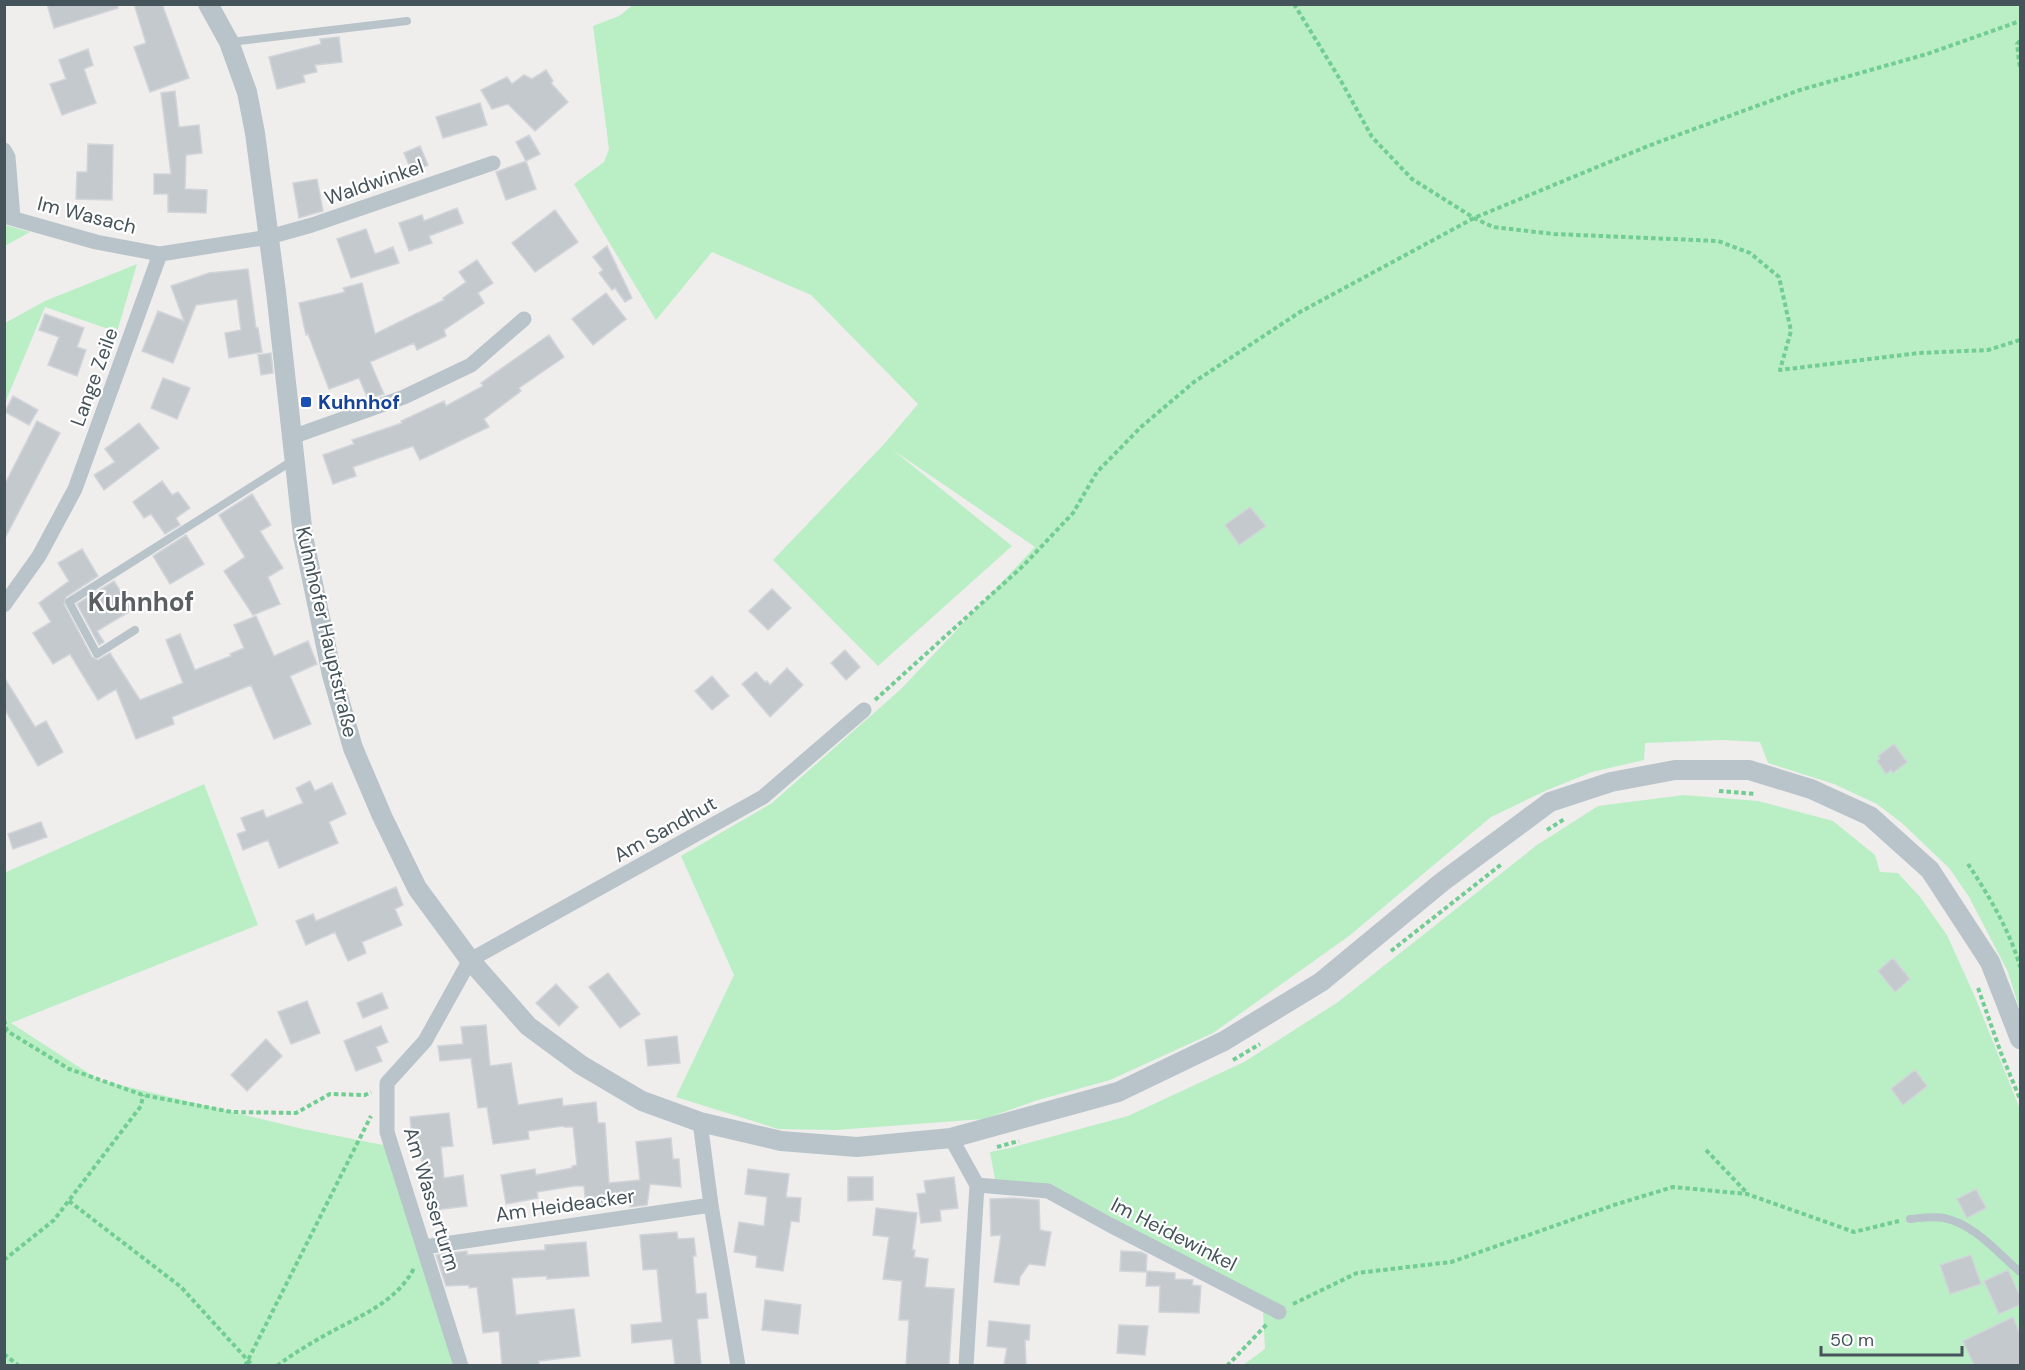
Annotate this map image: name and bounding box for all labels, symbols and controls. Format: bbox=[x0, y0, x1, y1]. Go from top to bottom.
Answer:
street label: Waldwinkel bbox=[321, 153, 427, 211]
street label: Im Wasach bbox=[35, 190, 139, 240]
street label: Lange Zeile bbox=[64, 324, 124, 430]
place label: Kuhnhof bbox=[318, 389, 400, 415]
marker: Kuhnhof bbox=[299, 395, 313, 409]
street label: Kuhnhofer Hauptstraße bbox=[290, 524, 364, 740]
district label: Kuhnhof bbox=[88, 585, 194, 619]
street label: Am Sandhut bbox=[609, 790, 721, 868]
street label: Am Wasserturm bbox=[398, 1124, 466, 1274]
street label: Am Heideacker bbox=[494, 1182, 636, 1228]
street label: Im Heidewinkel bbox=[1107, 1191, 1241, 1277]
scale bar bbox=[1821, 1319, 1962, 1357]
text: 50 m bbox=[1830, 1328, 1874, 1352]

